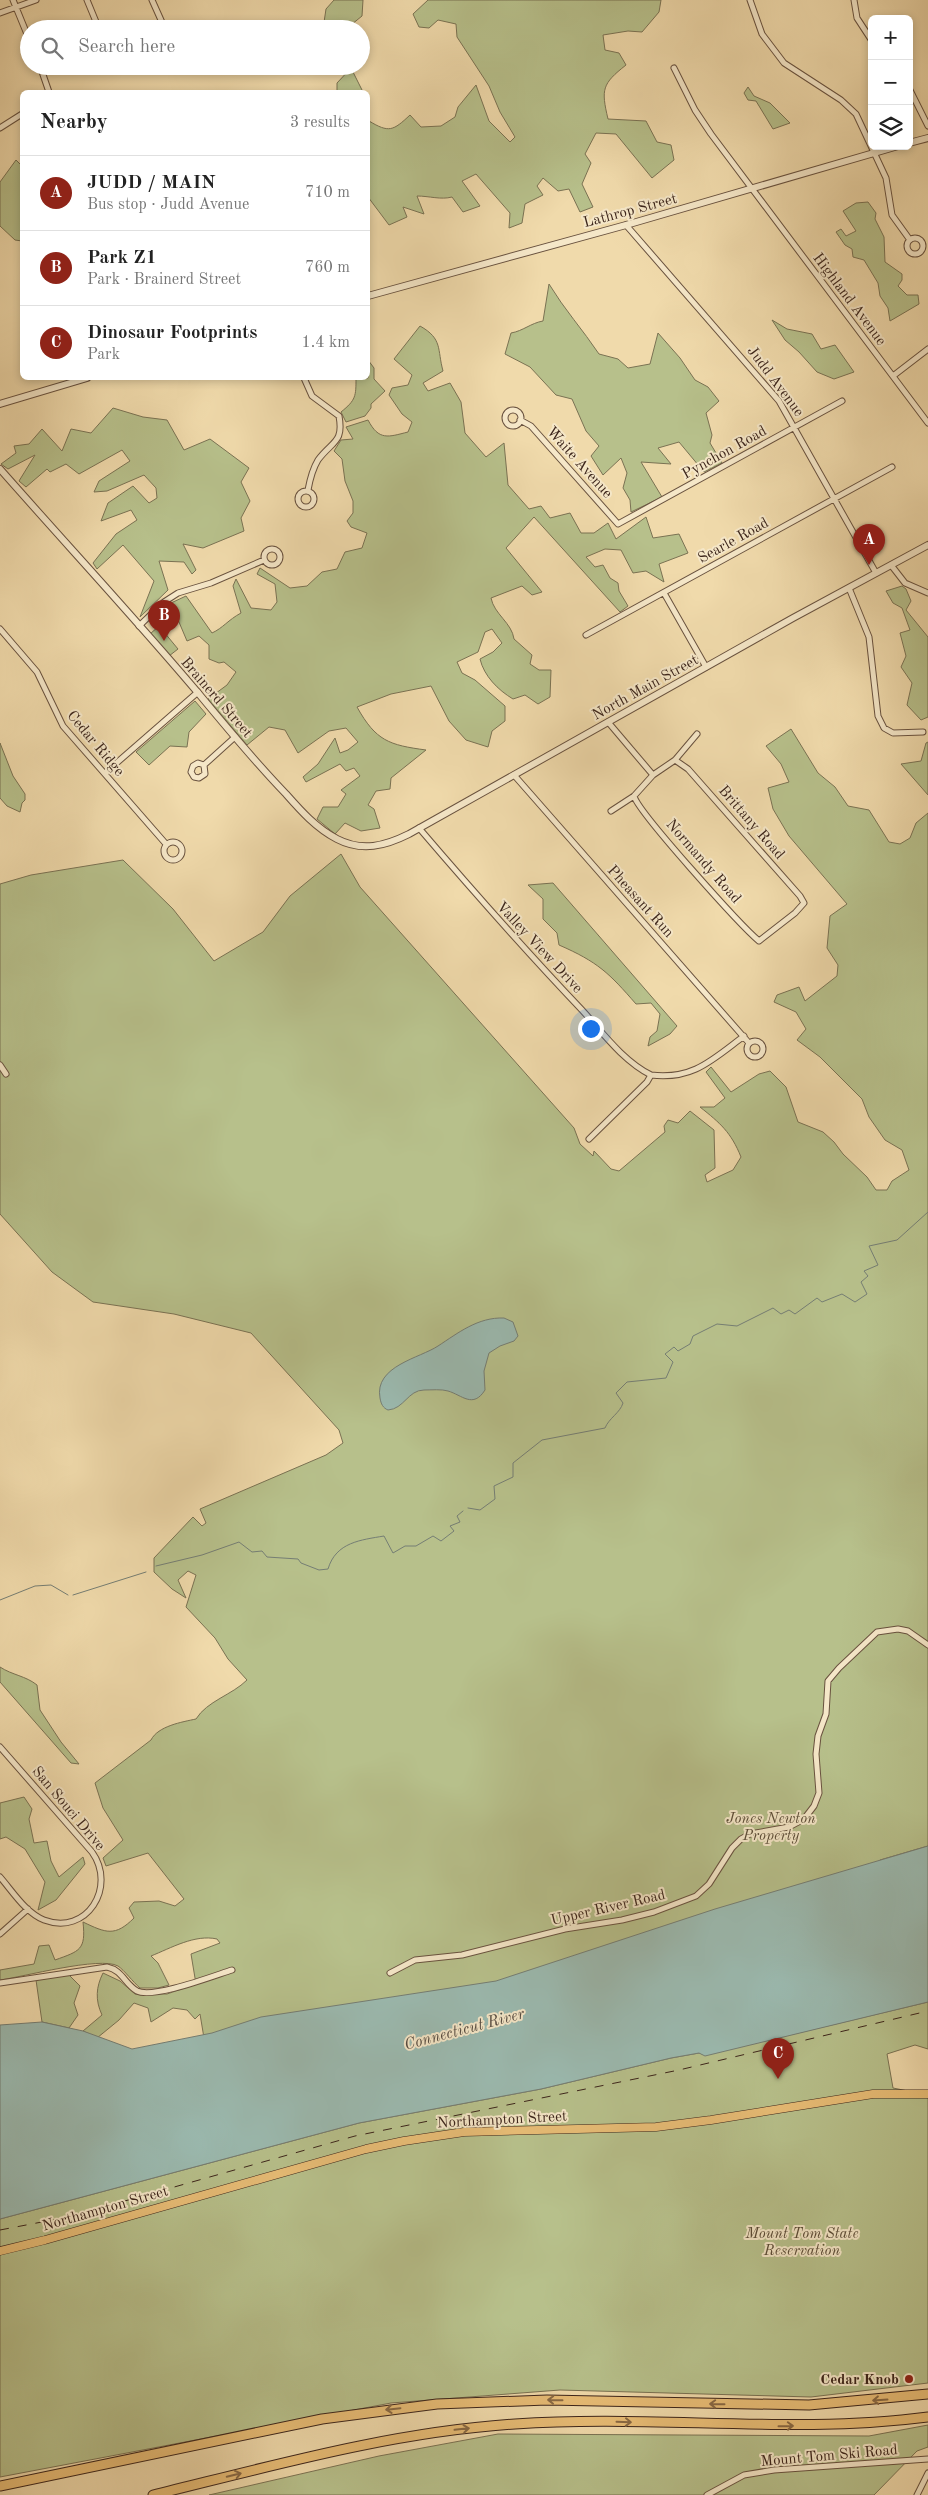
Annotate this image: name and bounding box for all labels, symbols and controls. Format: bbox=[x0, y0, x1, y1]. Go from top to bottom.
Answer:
map controls bbox=[868, 15, 913, 150]
button: + bbox=[868, 15, 913, 60]
search box bbox=[20, 20, 370, 75]
icon: search bbox=[38, 34, 66, 62]
text: Search here bbox=[78, 38, 175, 57]
button: − bbox=[868, 60, 913, 105]
button: layers bbox=[868, 105, 913, 150]
text: Nearby bbox=[40, 112, 108, 133]
text: 3 results bbox=[290, 115, 350, 131]
text: JUDD / MAIN bbox=[87, 174, 216, 193]
text: A bbox=[50, 185, 62, 201]
text: 710 m bbox=[305, 185, 350, 201]
street label: Lathrop Street bbox=[582, 192, 679, 231]
text: Bus stop · Judd Avenue bbox=[87, 197, 249, 213]
text: Park Z1 bbox=[87, 249, 157, 268]
street label: Highland Avenue bbox=[809, 251, 888, 349]
text: B bbox=[50, 260, 62, 276]
text: 760 m bbox=[305, 260, 350, 276]
text: Park · Brainerd Street bbox=[87, 272, 241, 288]
text: Dinosaur Footprints bbox=[87, 324, 257, 343]
text: C bbox=[51, 335, 61, 351]
text: 1.4 km bbox=[301, 335, 350, 351]
street label: Judd Avenue bbox=[744, 344, 806, 420]
text: Park bbox=[87, 347, 120, 363]
street label: Waite Avenue bbox=[543, 424, 615, 502]
street label: Pynchon Road bbox=[680, 424, 770, 483]
street label: Searle Road bbox=[696, 516, 772, 567]
pin: A bbox=[853, 524, 885, 565]
pin: B bbox=[148, 600, 180, 641]
street label: North Main Street bbox=[590, 653, 701, 724]
street label: Brainerd Street bbox=[177, 655, 255, 741]
street label: Cedar Ridge bbox=[63, 708, 126, 780]
street label: Brittany Road bbox=[715, 783, 787, 863]
street label: Normandy Road bbox=[662, 817, 743, 907]
street label: Pheasant Run bbox=[604, 863, 676, 941]
street label: Valley View Drive bbox=[493, 900, 585, 997]
your location bbox=[578, 1016, 604, 1042]
street label: San Souci Drive bbox=[28, 1764, 107, 1854]
park label: Jones Newton Property bbox=[726, 1812, 816, 1844]
street label: Upper River Road bbox=[550, 1888, 667, 1929]
water label: Connecticut River bbox=[403, 2006, 527, 2054]
pin: C bbox=[762, 2038, 794, 2079]
street label: Northampton Street bbox=[437, 2110, 568, 2131]
street label: Northampton Street bbox=[41, 2184, 170, 2235]
park label: Mount Tom State Reservation bbox=[744, 2227, 859, 2259]
place label: Cedar Knob bbox=[820, 2373, 899, 2388]
marker: Cedar Knob bbox=[903, 2373, 915, 2385]
one-way arrow bbox=[547, 2395, 564, 2405]
one-way arrow bbox=[872, 2395, 888, 2404]
one-way arrow bbox=[710, 2399, 726, 2409]
one-way arrow bbox=[385, 2404, 401, 2414]
one-way arrow bbox=[616, 2417, 632, 2427]
one-way arrow bbox=[778, 2421, 794, 2431]
one-way arrow bbox=[454, 2424, 470, 2434]
street label: Mount Tom Ski Road bbox=[760, 2443, 898, 2470]
one-way arrow bbox=[226, 2470, 242, 2479]

